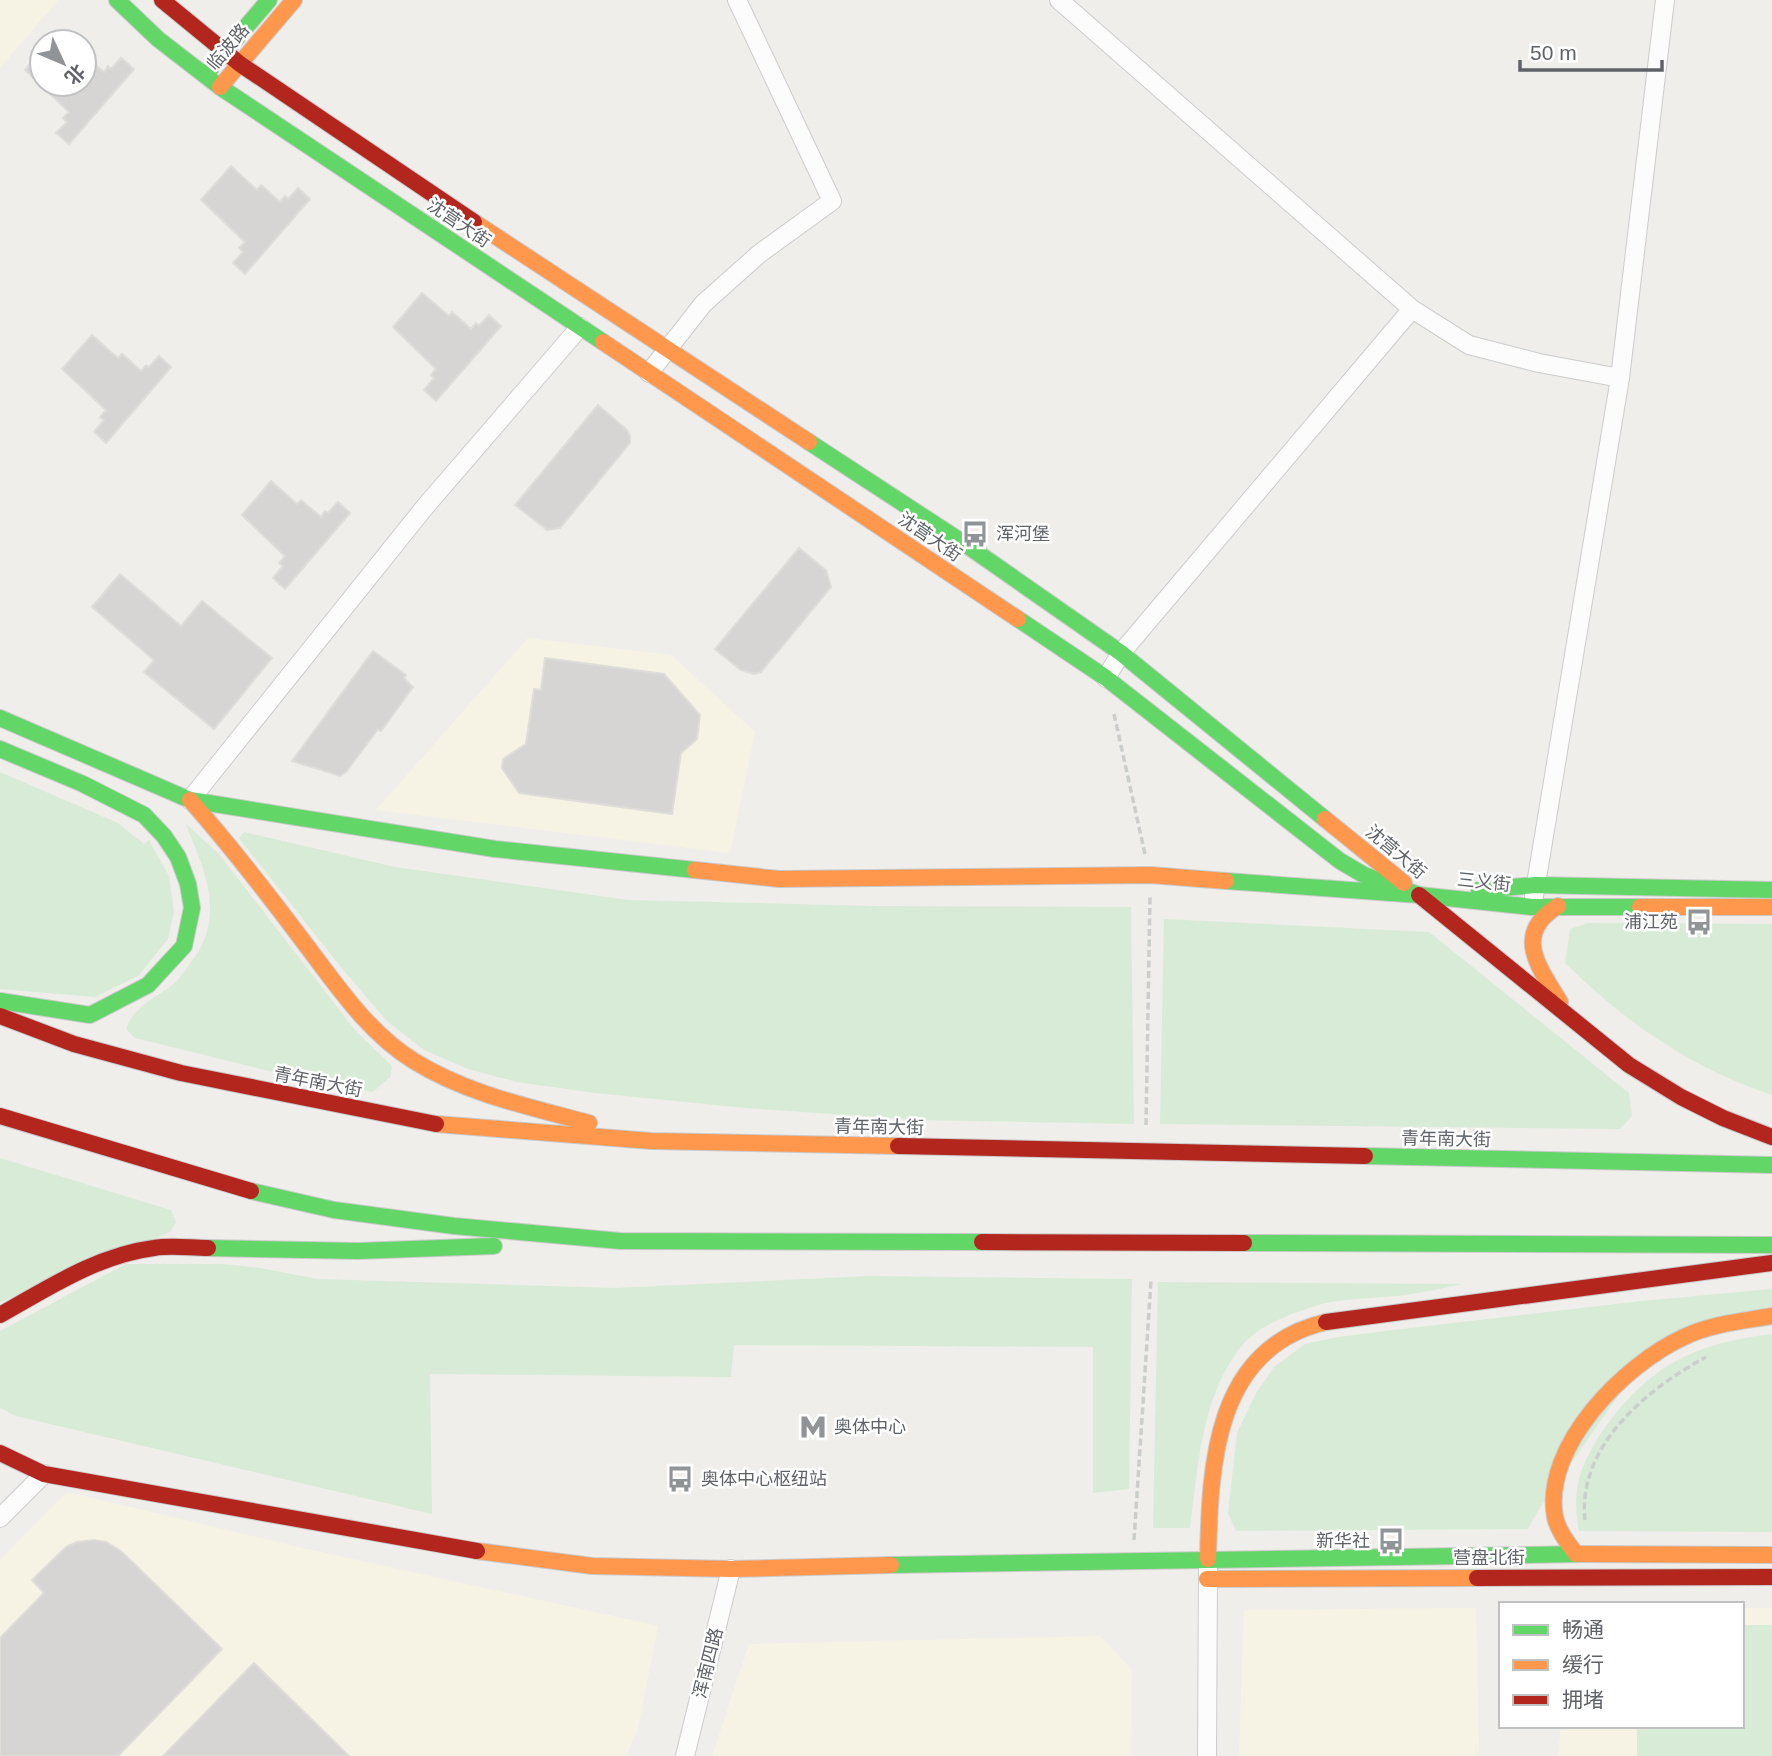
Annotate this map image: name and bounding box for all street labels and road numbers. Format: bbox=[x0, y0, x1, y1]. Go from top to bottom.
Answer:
street label: 临波路 bbox=[203, 20, 253, 74]
street label: 沈营大街 bbox=[424, 195, 494, 251]
street label: 沈营大街 bbox=[895, 509, 965, 565]
street label: 沈营大街 bbox=[1362, 821, 1430, 883]
street label: 三义街 bbox=[1456, 869, 1512, 895]
street label: 青年南大街 bbox=[272, 1064, 364, 1100]
street label: 青年南大街 bbox=[834, 1116, 924, 1138]
street label: 青年南大街 bbox=[1401, 1128, 1491, 1150]
street label: 营盘北街 bbox=[1453, 1548, 1525, 1568]
street label: 浑南四路 bbox=[690, 1626, 726, 1700]

